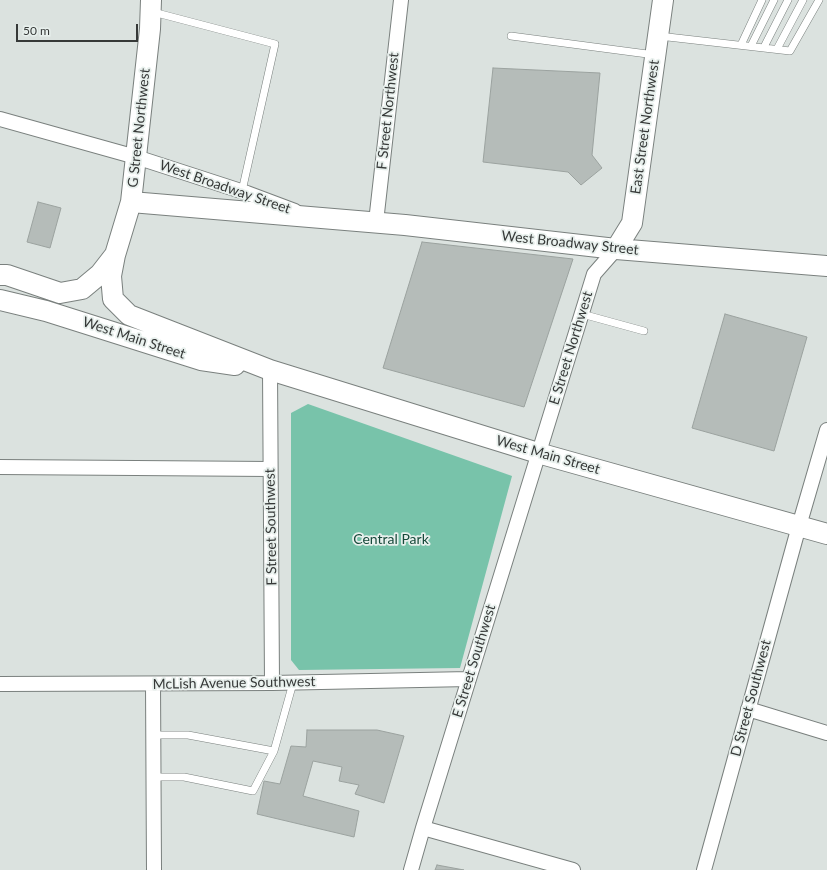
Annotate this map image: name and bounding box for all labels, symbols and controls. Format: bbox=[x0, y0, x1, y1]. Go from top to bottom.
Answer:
scale bar bbox=[18, 16, 140, 42]
text: 50 m bbox=[23, 23, 50, 38]
street label: F Street Northwest bbox=[373, 52, 403, 170]
street label: East Street Northwest bbox=[627, 59, 663, 195]
street label: G Street Northwest bbox=[124, 67, 154, 189]
street label: West Broadway Street bbox=[157, 157, 293, 217]
street label: West Broadway Street bbox=[501, 227, 639, 259]
street label: E Street Northwest bbox=[546, 289, 596, 407]
street label: West Main Street bbox=[80, 313, 188, 363]
street label: West Main Street bbox=[494, 432, 602, 478]
street label: F Street Southwest bbox=[262, 468, 280, 586]
park label: Central Park bbox=[353, 531, 429, 547]
street label: E Street Southwest bbox=[449, 602, 499, 720]
street label: D Street Southwest bbox=[727, 638, 775, 758]
street label: McLish Avenue Southwest bbox=[152, 673, 316, 693]

